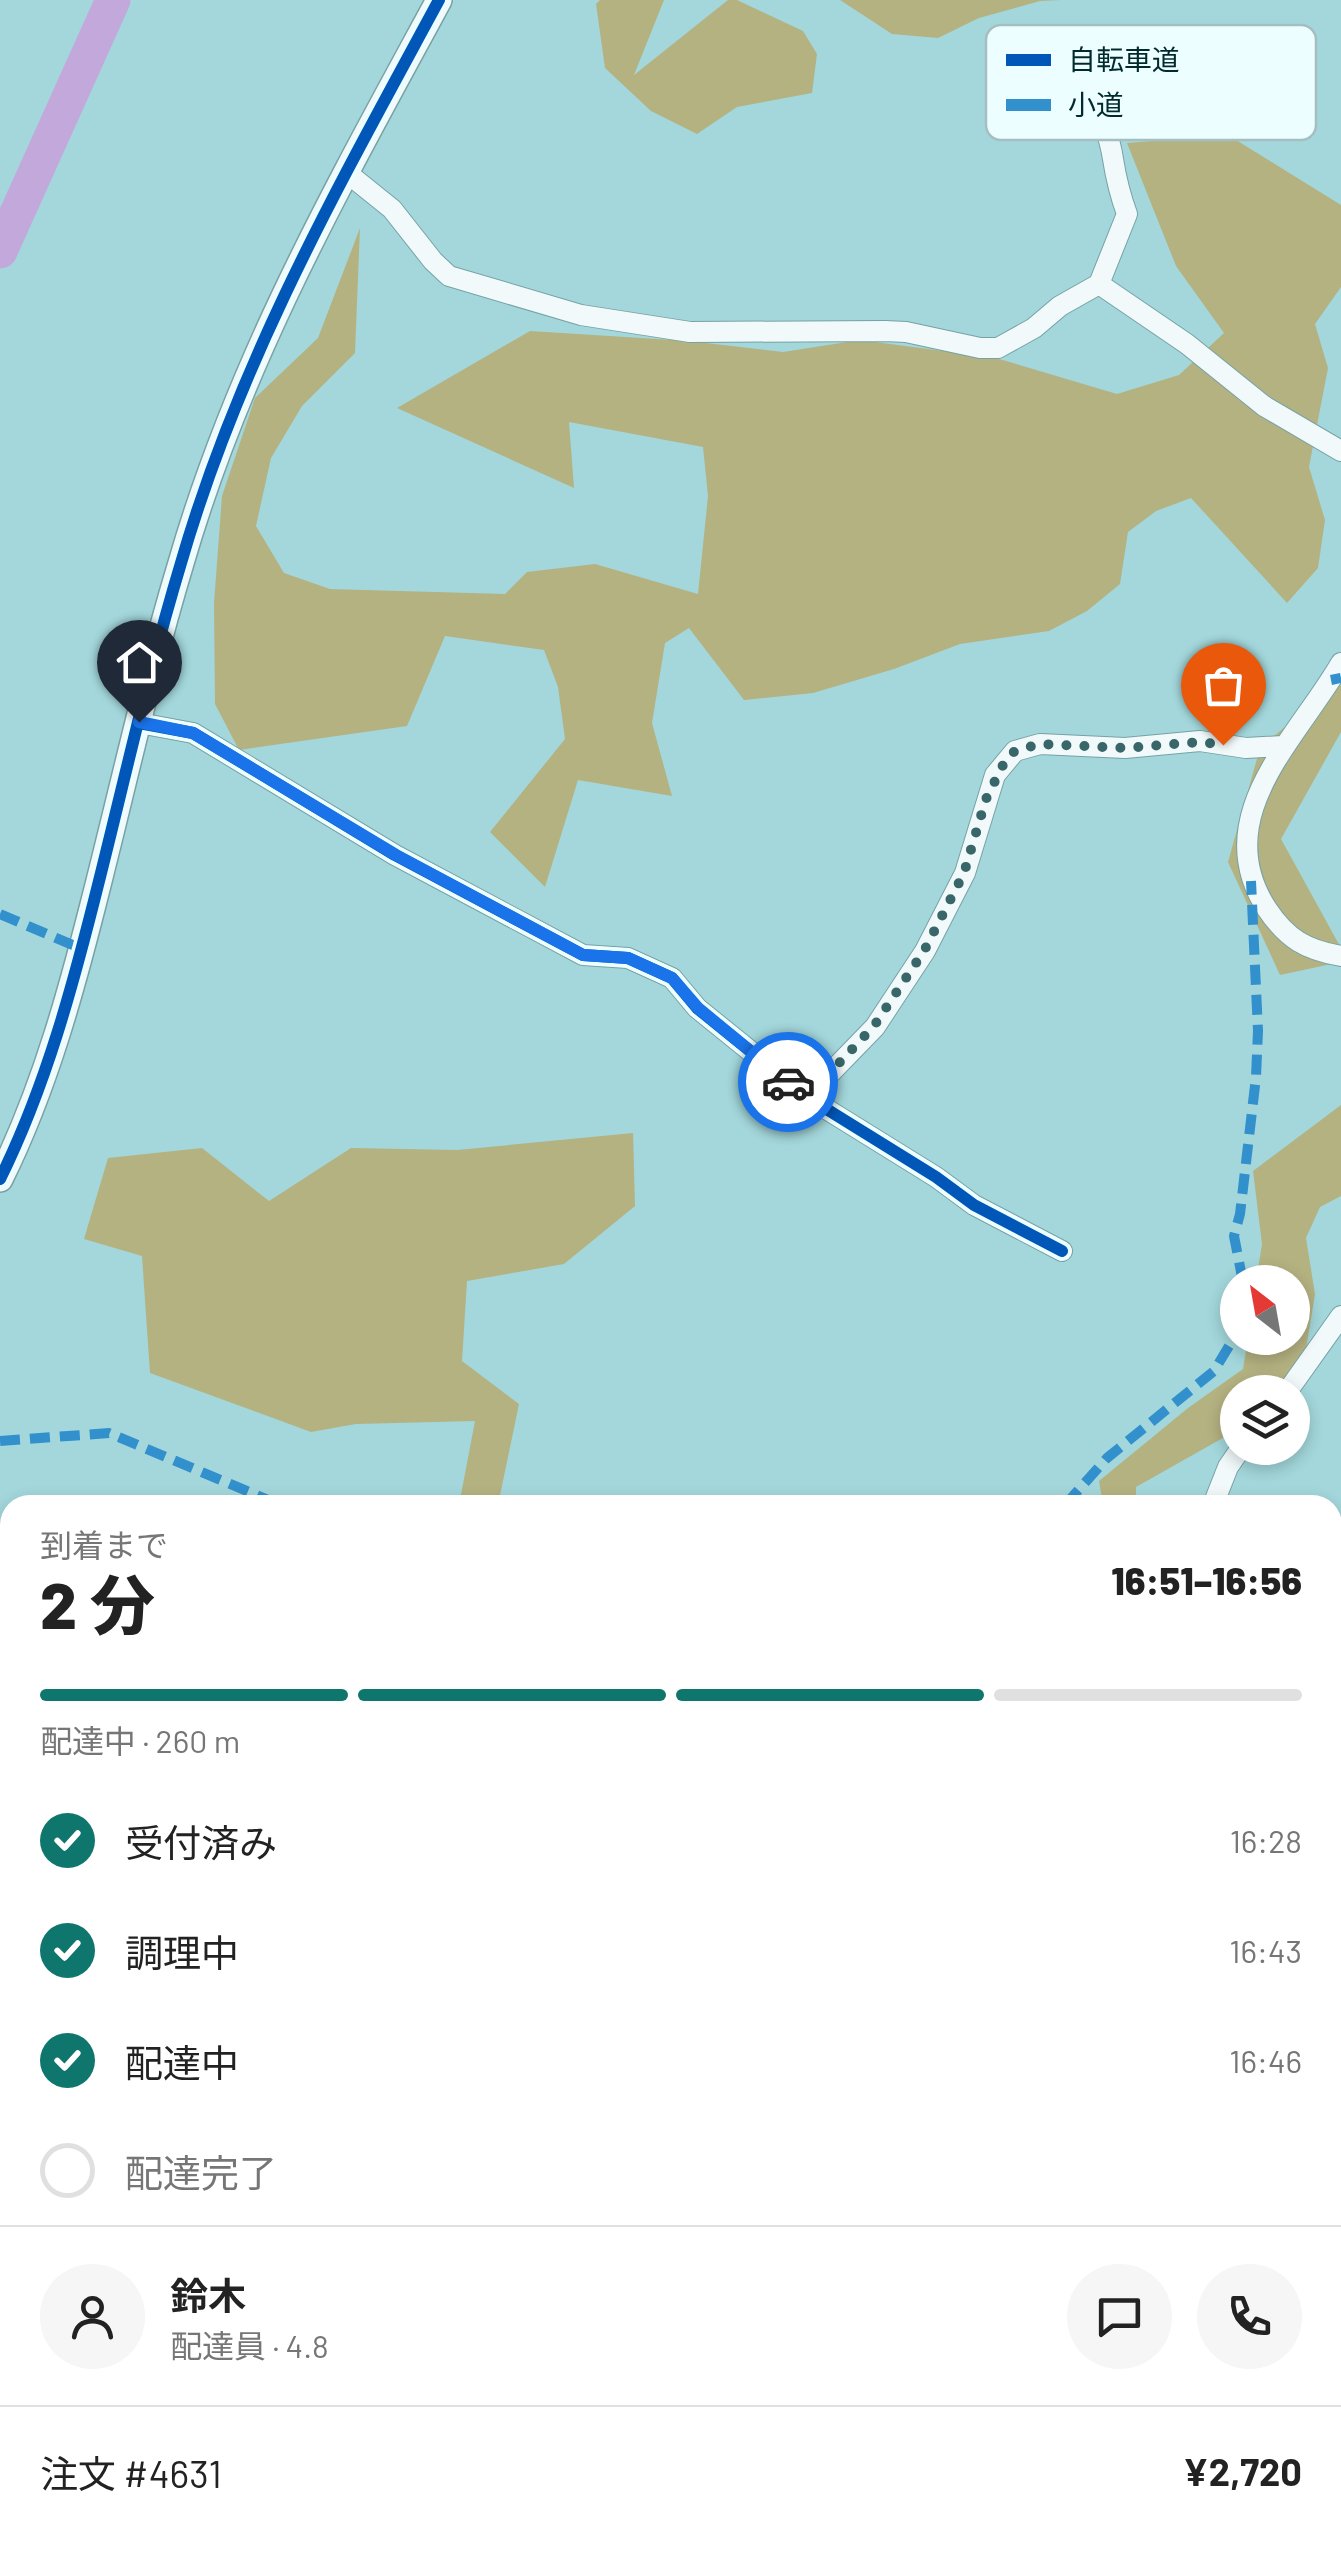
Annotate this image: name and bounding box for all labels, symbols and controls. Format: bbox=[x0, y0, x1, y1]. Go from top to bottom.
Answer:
legend bbox=[986, 25, 1316, 140]
text: 自転車道 bbox=[1068, 42, 1180, 76]
text: 小道 bbox=[1068, 87, 1124, 121]
pin bbox=[97, 620, 182, 723]
icon: home bbox=[112, 635, 167, 690]
pin bbox=[1181, 643, 1266, 746]
icon: bag bbox=[1196, 658, 1251, 713]
courier bbox=[738, 1032, 838, 1132]
icon: car bbox=[761, 1055, 816, 1110]
north arrow bbox=[1220, 1265, 1310, 1355]
map controls bbox=[1220, 1265, 1310, 1465]
button: layers bbox=[1220, 1375, 1310, 1465]
text: 到着まで bbox=[40, 1525, 168, 1563]
text: 16:51–16:56 bbox=[1111, 1557, 1302, 1603]
text: 2 分 bbox=[40, 1564, 155, 1642]
text: 配達中 · 260 m bbox=[40, 1721, 240, 1759]
icon: check bbox=[40, 1813, 95, 1868]
text: 受付済み bbox=[125, 1819, 277, 1865]
text: 16:28 bbox=[1230, 1821, 1302, 1859]
icon: check bbox=[40, 1923, 95, 1978]
text: 調理中 bbox=[125, 1929, 239, 1975]
text: 16:43 bbox=[1229, 1931, 1302, 1969]
icon: check bbox=[40, 2033, 95, 2088]
text: 配達中 bbox=[125, 2039, 239, 2085]
text: 16:46 bbox=[1229, 2041, 1302, 2079]
text: 配達完了 bbox=[125, 2149, 277, 2195]
button: person bbox=[40, 2264, 145, 2369]
button: chat bbox=[1067, 2264, 1172, 2369]
button: phone bbox=[1197, 2264, 1302, 2369]
text: 鈴木 bbox=[170, 2272, 246, 2318]
text: 配達員 · 4.8 bbox=[170, 2326, 329, 2364]
text: ¥2,720 bbox=[1183, 2448, 1302, 2494]
text: 注文 #4631 bbox=[40, 2450, 222, 2496]

